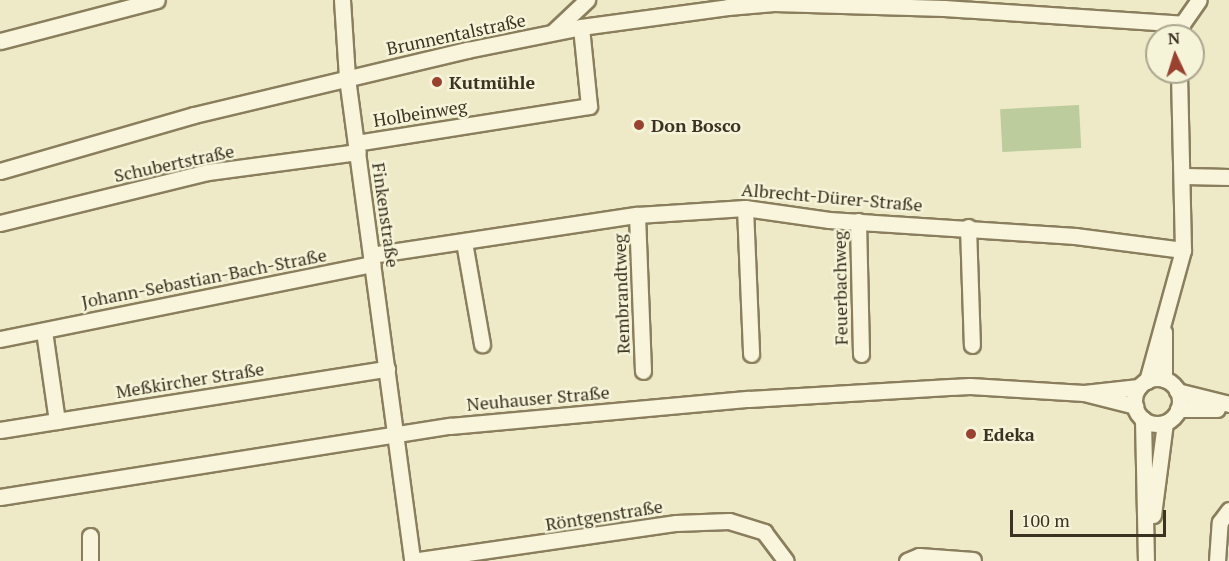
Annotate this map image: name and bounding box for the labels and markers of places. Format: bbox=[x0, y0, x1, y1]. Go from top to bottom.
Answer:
place label: Kutmühle bbox=[449, 71, 535, 93]
marker: Kutmühle bbox=[430, 75, 444, 89]
place label: Don Bosco bbox=[651, 114, 741, 136]
marker: Don Bosco bbox=[632, 118, 646, 132]
place label: Edeka bbox=[983, 423, 1035, 445]
marker: Edeka bbox=[964, 427, 978, 441]

